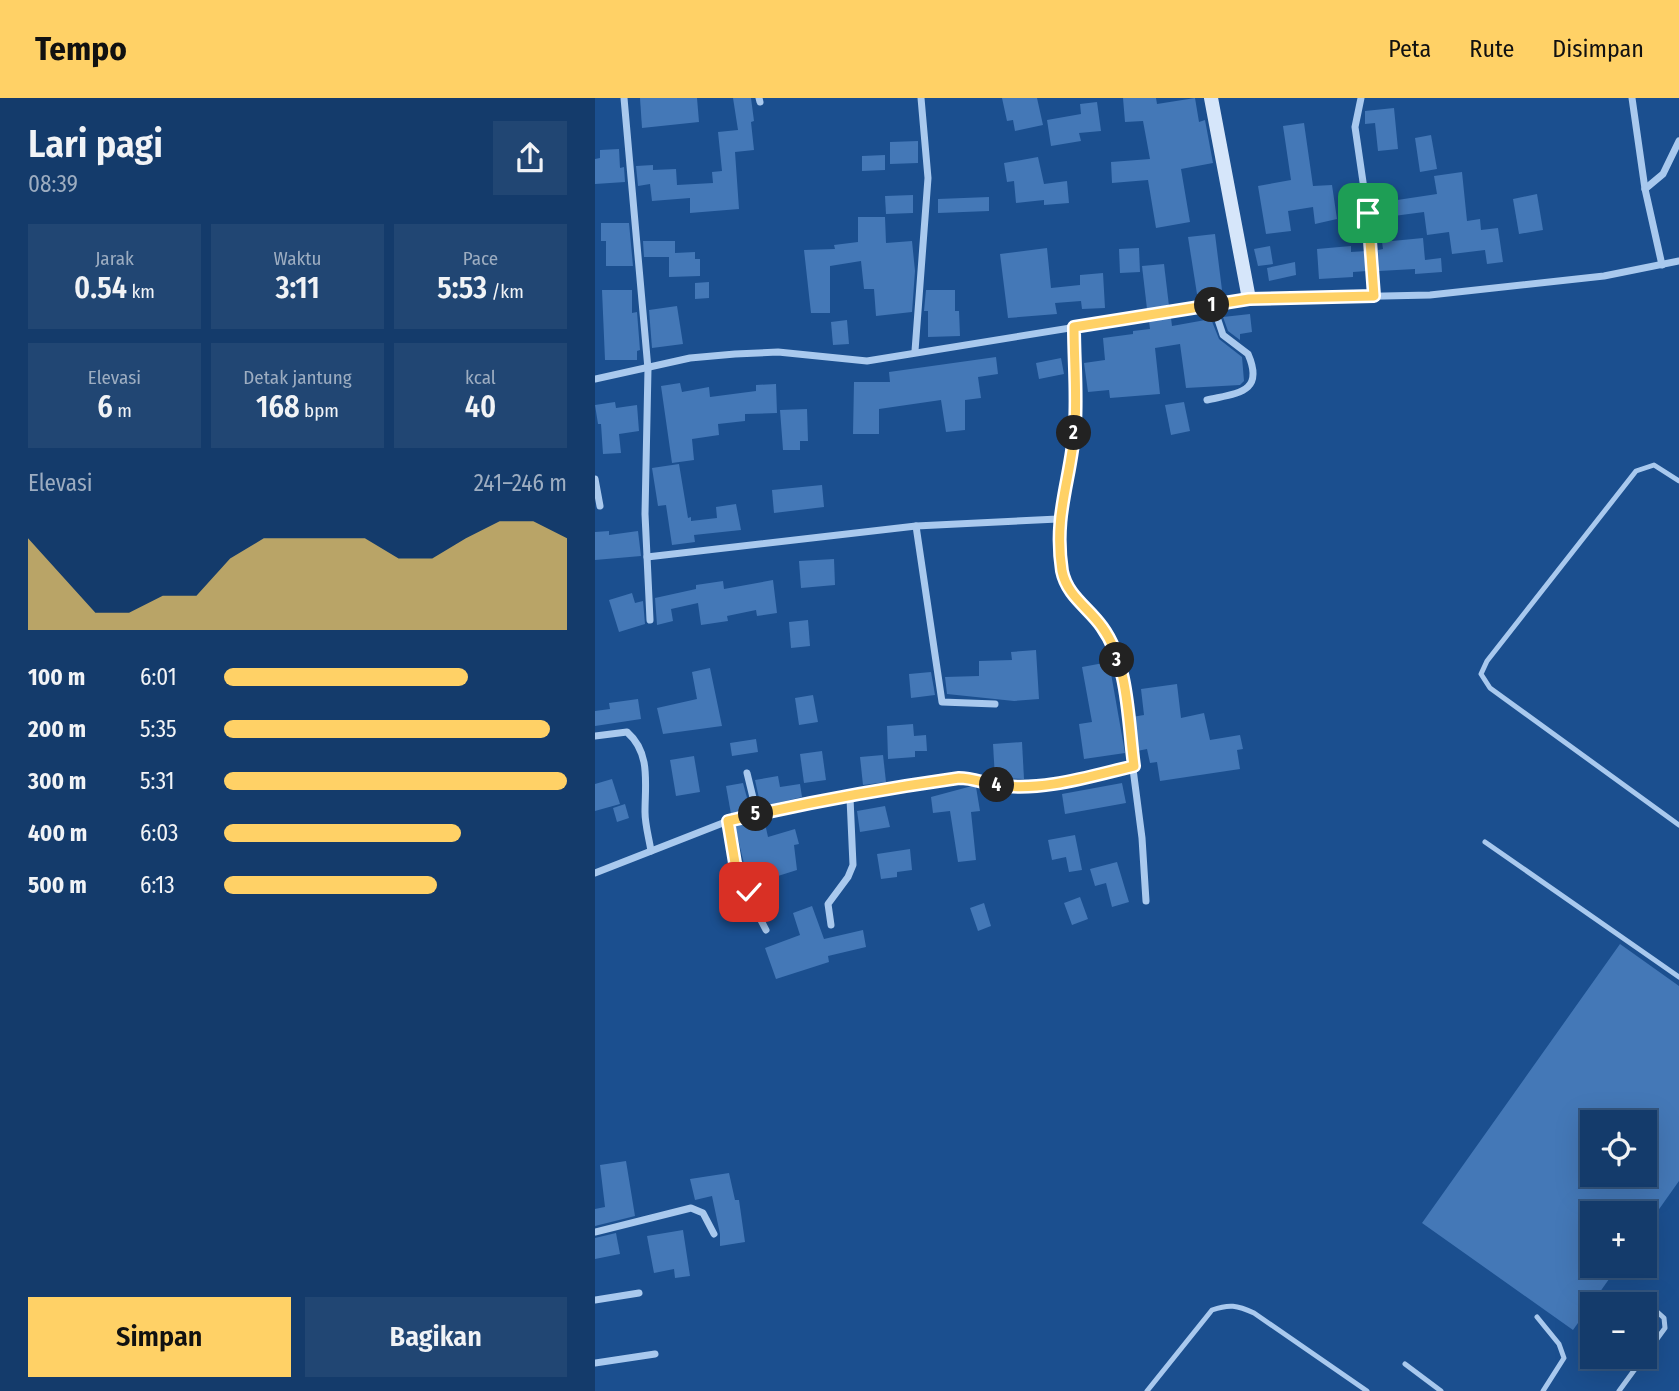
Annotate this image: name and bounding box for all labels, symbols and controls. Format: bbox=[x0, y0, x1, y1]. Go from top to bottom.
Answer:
text: Tempo bbox=[35, 29, 127, 69]
text: Peta bbox=[1388, 35, 1431, 63]
text: Rute bbox=[1469, 35, 1514, 63]
text: Disimpan bbox=[1552, 35, 1644, 63]
text: Lari pagi bbox=[28, 121, 163, 167]
button: share bbox=[493, 121, 567, 195]
text: 08:39 bbox=[28, 170, 78, 198]
pin bbox=[1338, 183, 1398, 243]
icon: arrive bbox=[1349, 194, 1387, 232]
text: Jarak bbox=[95, 247, 134, 270]
text: Waktu bbox=[274, 247, 321, 270]
text: Pace bbox=[463, 247, 498, 270]
text: 0.54 bbox=[74, 270, 127, 306]
text: 3:11 bbox=[275, 270, 320, 306]
text: 5:53 bbox=[437, 270, 487, 306]
text: km bbox=[127, 280, 155, 303]
text: /km bbox=[487, 280, 524, 303]
pin: 1 bbox=[1195, 288, 1229, 322]
text: 1 bbox=[1207, 293, 1216, 316]
text: Elevasi bbox=[88, 366, 141, 389]
text: Detak jantung bbox=[243, 366, 352, 389]
text: kcal bbox=[465, 366, 496, 389]
text: 6 bbox=[97, 389, 113, 425]
text: 168 bbox=[256, 389, 300, 425]
text: 40 bbox=[465, 389, 496, 425]
text: m bbox=[113, 399, 132, 422]
text: bpm bbox=[300, 399, 339, 422]
pin: 2 bbox=[1057, 416, 1091, 450]
text: 2 bbox=[1069, 421, 1078, 444]
text: Elevasi bbox=[28, 469, 93, 497]
text: 241–246 m bbox=[474, 469, 567, 497]
pin: 3 bbox=[1099, 642, 1135, 678]
text: 3 bbox=[1112, 648, 1121, 671]
text: 100 m bbox=[28, 663, 85, 691]
text: 6:01 bbox=[140, 663, 177, 691]
text: 200 m bbox=[28, 715, 86, 743]
text: 5:35 bbox=[140, 715, 177, 743]
text: 300 m bbox=[28, 767, 86, 795]
text: 5:31 bbox=[140, 767, 174, 795]
pin: 4 bbox=[979, 768, 1015, 802]
text: 4 bbox=[992, 773, 1001, 796]
pin: 5 bbox=[739, 796, 773, 832]
text: 5 bbox=[751, 802, 760, 825]
text: 400 m bbox=[28, 819, 87, 847]
text: 6:03 bbox=[140, 819, 178, 847]
pin bbox=[719, 862, 779, 922]
text: 500 m bbox=[28, 871, 87, 899]
text: 6:13 bbox=[140, 871, 175, 899]
icon: check bbox=[730, 873, 768, 911]
map controls bbox=[1580, 1110, 1657, 1369]
button: locate bbox=[1580, 1110, 1657, 1187]
button: + bbox=[1580, 1201, 1657, 1278]
button: − bbox=[1580, 1292, 1657, 1369]
button: Simpan bbox=[28, 1297, 291, 1377]
button: Bagikan bbox=[305, 1297, 567, 1377]

